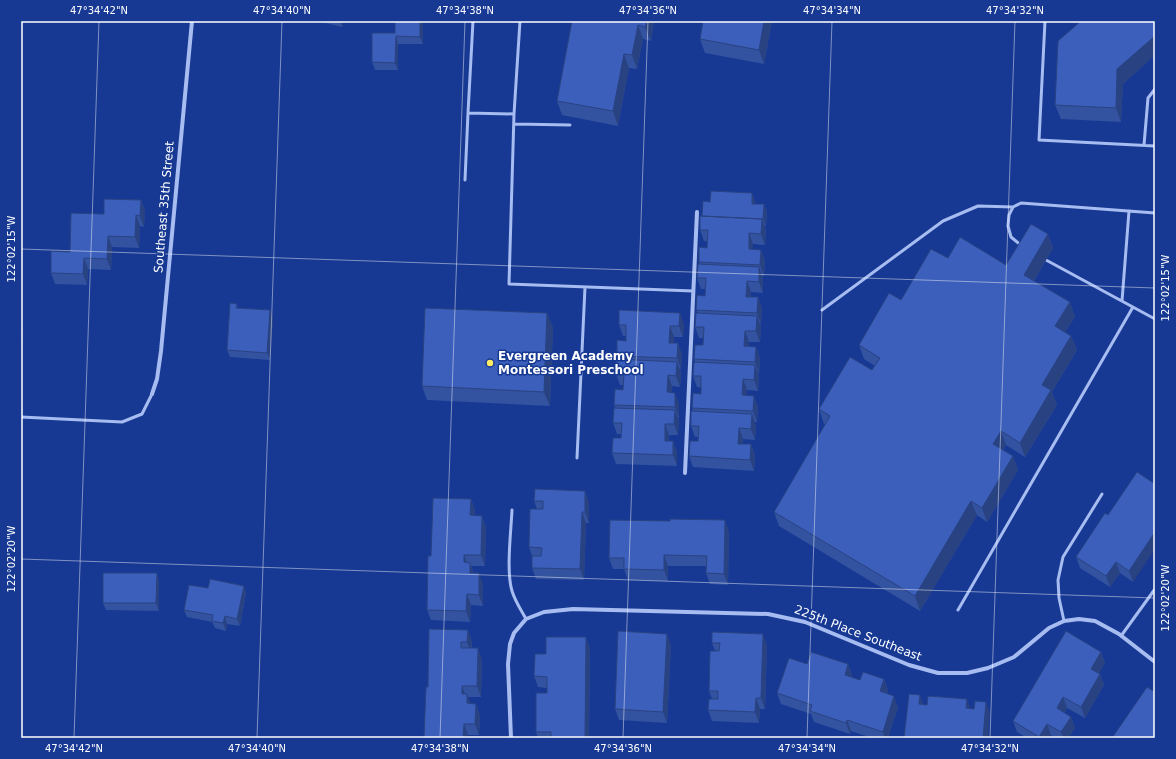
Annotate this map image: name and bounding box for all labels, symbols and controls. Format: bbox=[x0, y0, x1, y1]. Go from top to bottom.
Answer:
text: 47°34'42"N bbox=[70, 5, 128, 16]
text: 47°34'40"N bbox=[253, 5, 311, 16]
text: 47°34'38"N bbox=[436, 5, 494, 16]
text: 47°34'36"N bbox=[619, 5, 677, 16]
text: 47°34'34"N bbox=[803, 5, 861, 16]
text: 47°34'32"N bbox=[986, 5, 1044, 16]
street label: Southeast 35th Street bbox=[151, 140, 177, 273]
text: 122°02'15"W bbox=[6, 216, 17, 282]
text: 122°02'15"W bbox=[1160, 255, 1171, 321]
place label: Evergreen Academy Montessori Preschool bbox=[498, 349, 644, 377]
marker: Evergreen Academy Montessori Preschool bbox=[485, 358, 495, 368]
text: 122°02'20"W bbox=[6, 526, 17, 592]
text: 122°02'20"W bbox=[1160, 565, 1171, 631]
street label: 225th Place Southeast bbox=[792, 602, 924, 664]
text: 47°34'42"N bbox=[45, 743, 103, 754]
text: 47°34'40"N bbox=[228, 743, 286, 754]
text: 47°34'38"N bbox=[411, 743, 469, 754]
text: 47°34'36"N bbox=[594, 743, 652, 754]
text: 47°34'34"N bbox=[778, 743, 836, 754]
text: 47°34'32"N bbox=[961, 743, 1019, 754]

